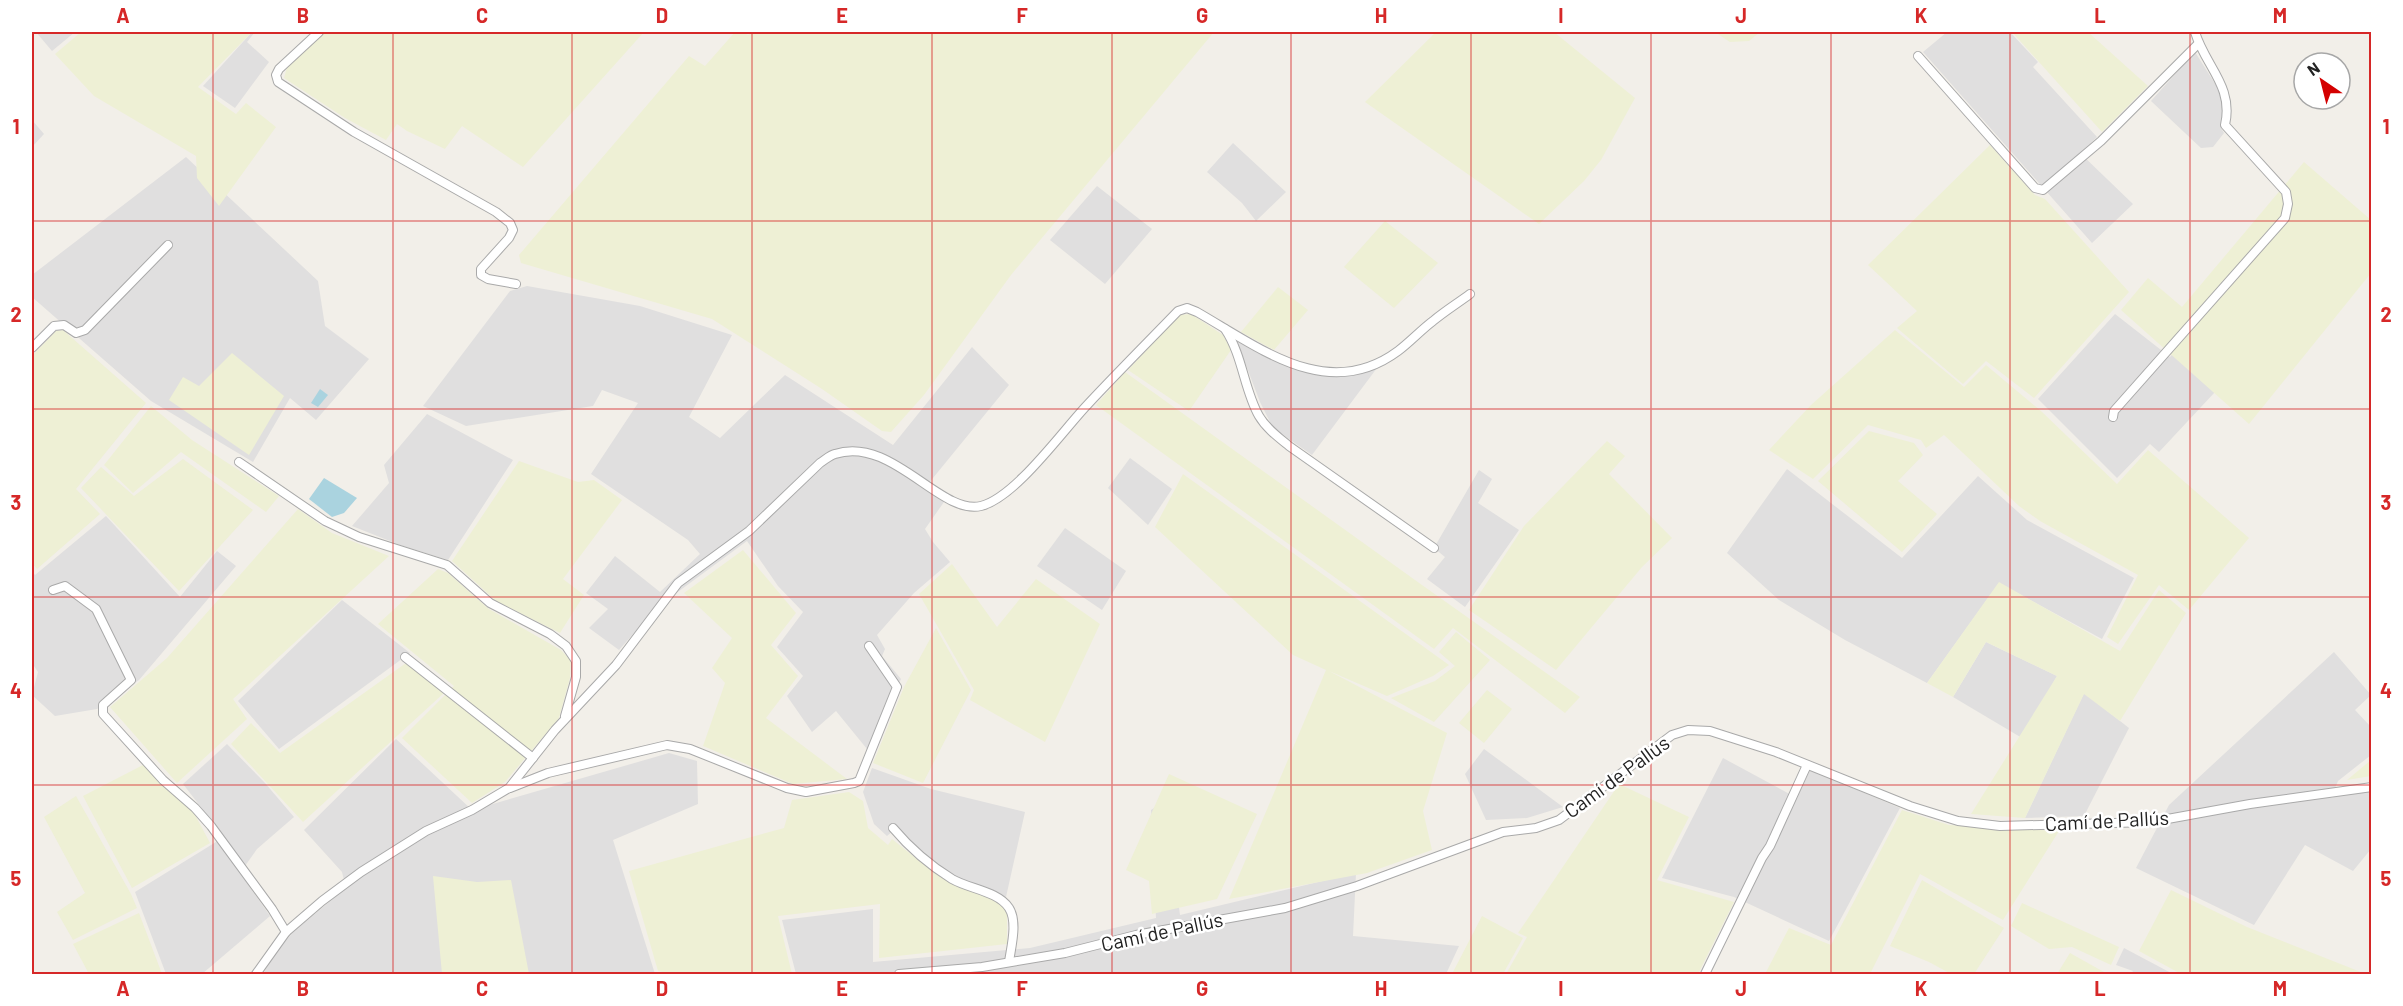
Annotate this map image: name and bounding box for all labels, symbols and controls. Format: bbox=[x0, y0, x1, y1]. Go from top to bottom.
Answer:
text: A bbox=[116, 3, 130, 27]
text: B bbox=[297, 3, 309, 27]
text: C bbox=[476, 3, 488, 27]
text: D bbox=[656, 3, 668, 27]
text: E bbox=[836, 3, 848, 27]
text: F bbox=[1016, 3, 1028, 27]
text: G bbox=[1196, 3, 1208, 27]
text: H bbox=[1375, 3, 1387, 27]
text: I bbox=[1558, 3, 1564, 27]
text: J bbox=[1735, 3, 1747, 27]
text: K bbox=[1915, 3, 1928, 27]
text: L bbox=[2094, 3, 2106, 27]
text: M bbox=[2273, 3, 2287, 27]
north arrow bbox=[2292, 51, 2352, 111]
text: N bbox=[2303, 57, 2323, 79]
text: 1 bbox=[12, 114, 20, 138]
text: 1 bbox=[2382, 114, 2390, 138]
text: 2 bbox=[10, 302, 22, 326]
text: 2 bbox=[2380, 302, 2392, 326]
text: 3 bbox=[11, 490, 21, 514]
text: 3 bbox=[2381, 490, 2391, 514]
text: 4 bbox=[10, 678, 22, 702]
text: 4 bbox=[2380, 678, 2392, 702]
street label: Camí de Pallús bbox=[1559, 730, 1674, 822]
street label: Camí de Pallús bbox=[2044, 805, 2170, 835]
text: 5 bbox=[11, 866, 22, 890]
text: 5 bbox=[2381, 866, 2392, 890]
street label: Camí de Pallús bbox=[1099, 906, 1225, 956]
text: A bbox=[116, 976, 130, 1000]
text: B bbox=[297, 976, 309, 1000]
text: C bbox=[476, 976, 488, 1000]
text: D bbox=[656, 976, 668, 1000]
text: E bbox=[836, 976, 848, 1000]
text: F bbox=[1016, 976, 1028, 1000]
text: G bbox=[1196, 976, 1208, 1000]
text: H bbox=[1375, 976, 1387, 1000]
text: I bbox=[1558, 976, 1564, 1000]
text: J bbox=[1735, 976, 1747, 1000]
text: K bbox=[1915, 976, 1928, 1000]
text: L bbox=[2094, 976, 2106, 1000]
text: M bbox=[2273, 976, 2287, 1000]

